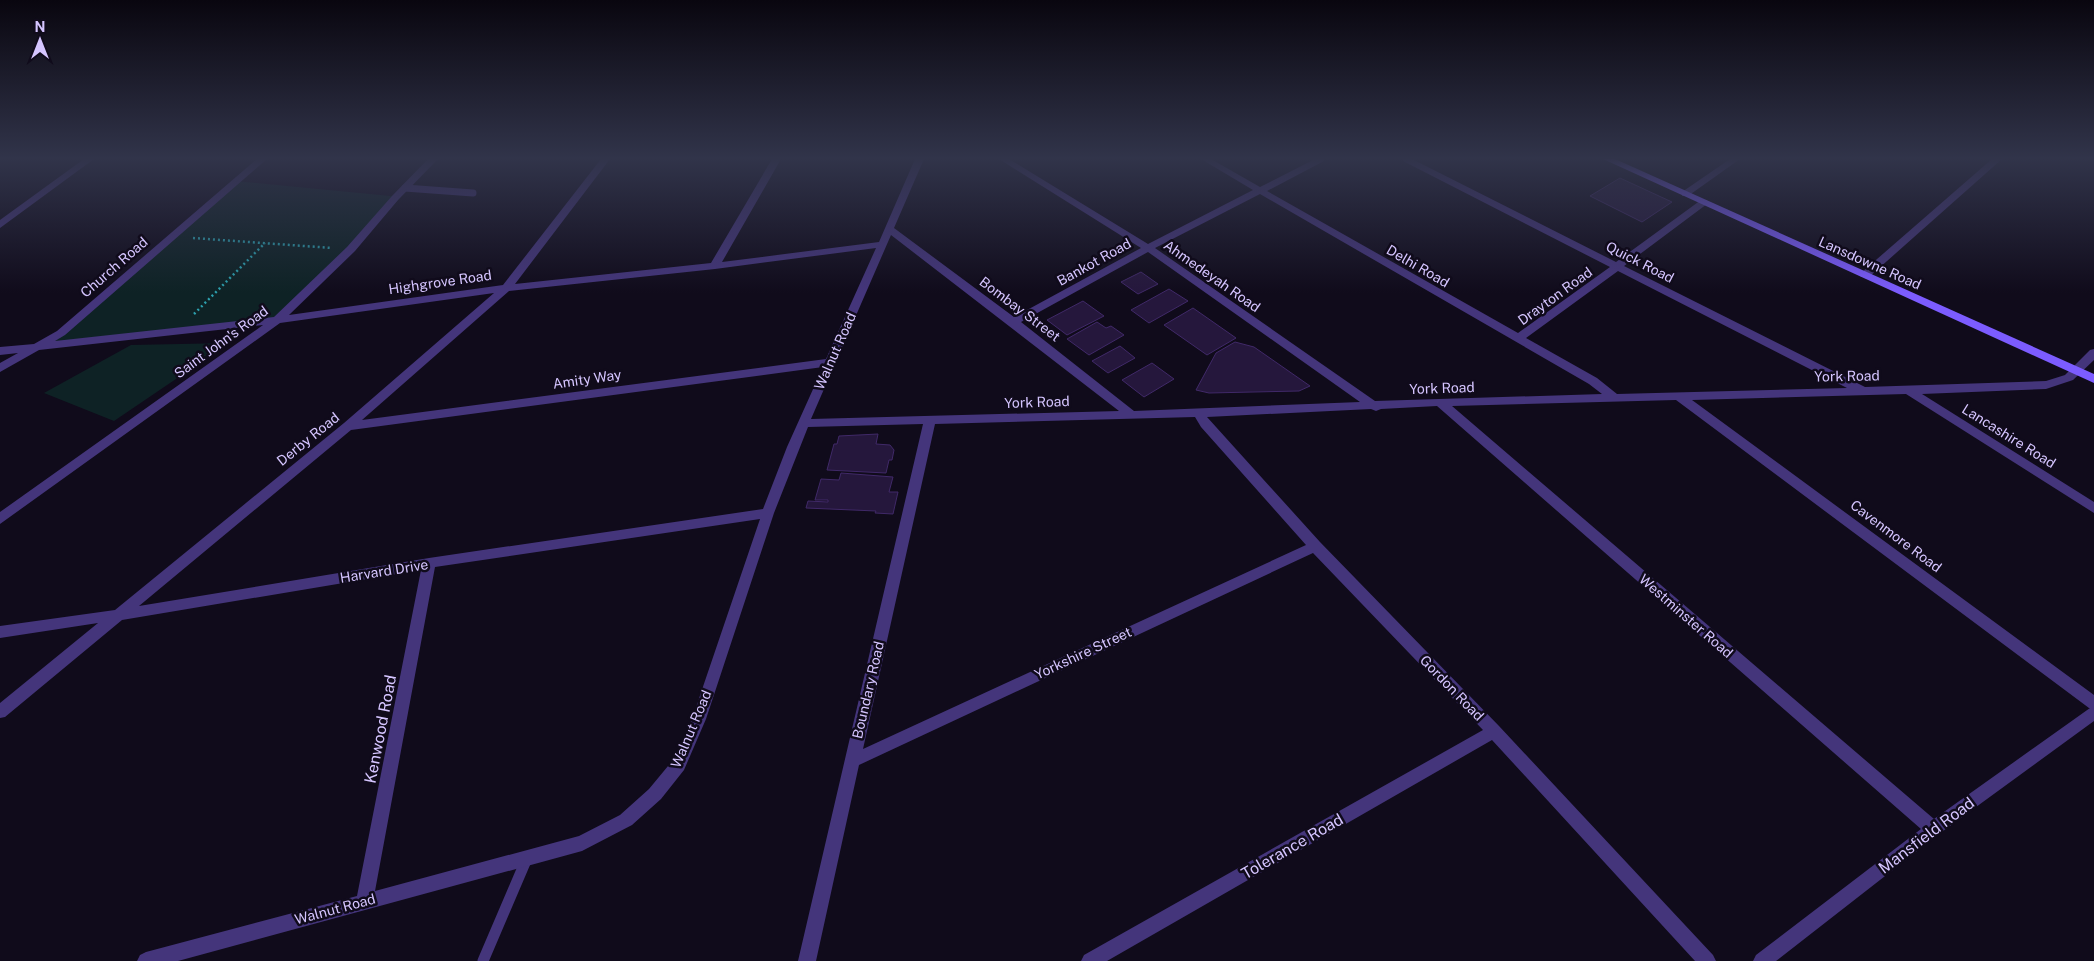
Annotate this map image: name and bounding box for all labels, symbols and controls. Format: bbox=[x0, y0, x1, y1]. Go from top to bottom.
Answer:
north arrow bbox=[15, 15, 65, 65]
text: N bbox=[35, 19, 45, 35]
street label: Lansdowne Road bbox=[1816, 233, 1924, 293]
street label: Church Road bbox=[77, 234, 151, 300]
street label: Bankot Road bbox=[1054, 235, 1134, 289]
street label: Ahmedeyah Road bbox=[1161, 237, 1263, 315]
street label: Quick Road bbox=[1603, 238, 1677, 286]
street label: Delhi Road bbox=[1384, 242, 1452, 290]
street label: Drayton Road bbox=[1515, 264, 1595, 328]
street label: Highgrove Road bbox=[387, 267, 493, 297]
street label: Bombay Street bbox=[976, 273, 1064, 345]
street label: Saint John's Road bbox=[171, 303, 271, 381]
street label: Walnut Road bbox=[811, 310, 859, 392]
street label: Amity Way bbox=[552, 366, 623, 392]
street label: York Road bbox=[1814, 367, 1880, 385]
street label: York Road bbox=[1409, 379, 1475, 397]
street label: York Road bbox=[1004, 393, 1070, 411]
street label: Lancashire Road bbox=[1959, 401, 2059, 471]
street label: Derby Road bbox=[274, 409, 342, 469]
street label: Cavenmore Road bbox=[1847, 497, 1945, 575]
street label: Harvard Drive bbox=[339, 556, 429, 586]
street label: Westminster Road bbox=[1636, 571, 1736, 661]
street label: Yorkshire Street bbox=[1032, 624, 1134, 682]
street label: Boundary Road bbox=[849, 640, 887, 740]
street label: Gordon Road bbox=[1417, 652, 1487, 724]
street label: Kenwood Road bbox=[361, 673, 400, 785]
street label: Walnut Road bbox=[667, 688, 715, 770]
street label: Mansfield Road bbox=[1875, 793, 1978, 878]
street label: Tolerance Road bbox=[1238, 810, 1347, 883]
street label: Walnut Road bbox=[293, 891, 377, 927]

